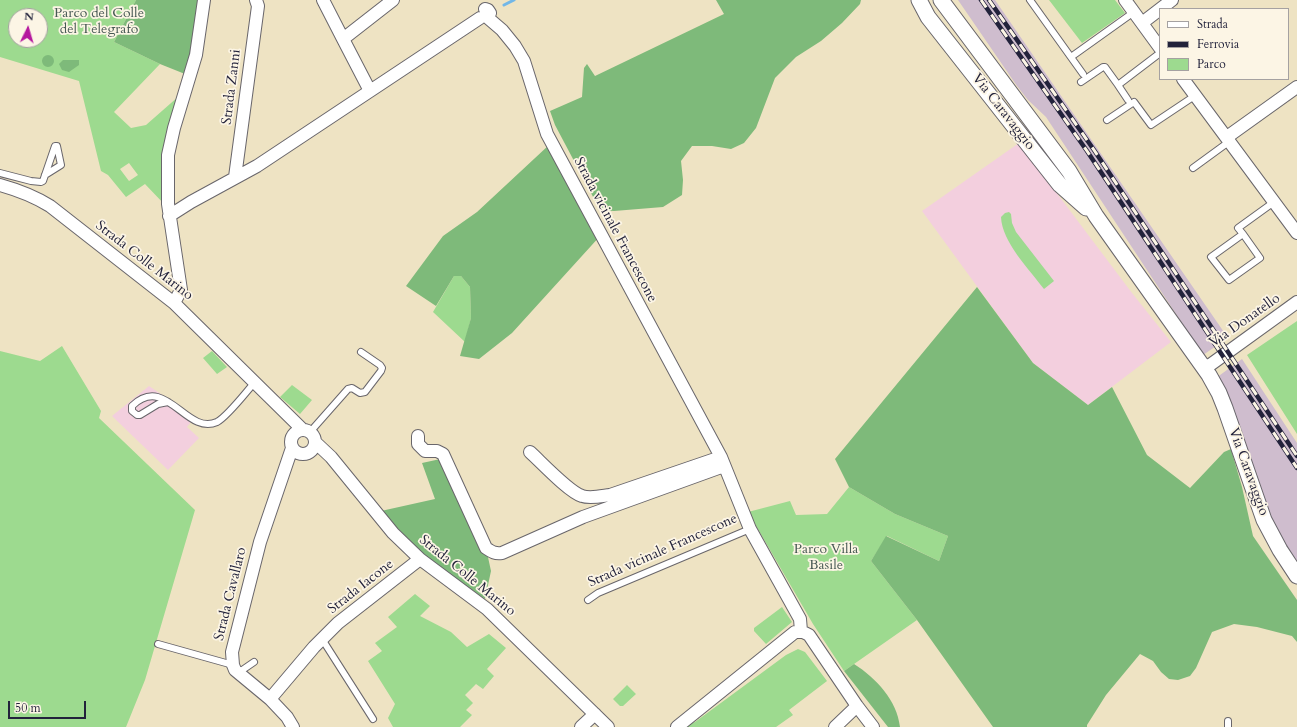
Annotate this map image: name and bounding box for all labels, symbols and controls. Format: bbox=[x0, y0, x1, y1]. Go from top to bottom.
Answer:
park label: Parco del Colle del Telegrafo bbox=[54, 6, 144, 38]
north arrow bbox=[8, 8, 48, 48]
legend bbox=[1159, 8, 1289, 80]
text: N bbox=[24, 9, 34, 24]
text: Strada bbox=[1197, 16, 1228, 32]
text: Ferrovia bbox=[1197, 36, 1239, 52]
street label: Strada Zanni bbox=[219, 48, 245, 126]
text: Parco bbox=[1197, 56, 1226, 72]
street label: Via Caravaggio bbox=[968, 70, 1038, 154]
street label: Strada vicinale Francescone bbox=[570, 155, 660, 305]
street label: Strada Colle Marino bbox=[92, 218, 196, 304]
street label: Via Donatello bbox=[1206, 290, 1284, 352]
street label: Via Caravaggio bbox=[1224, 426, 1272, 518]
street label: Strada vicinale Francescone bbox=[586, 510, 740, 592]
street label: Strada Colle Marino bbox=[415, 532, 519, 620]
park label: Parco Villa Basile bbox=[794, 542, 858, 574]
street label: Strada Cavallaro bbox=[211, 546, 251, 642]
street label: Strada Iacone bbox=[325, 556, 397, 618]
scale bar bbox=[10, 693, 88, 719]
text: 50 m bbox=[15, 700, 41, 716]

